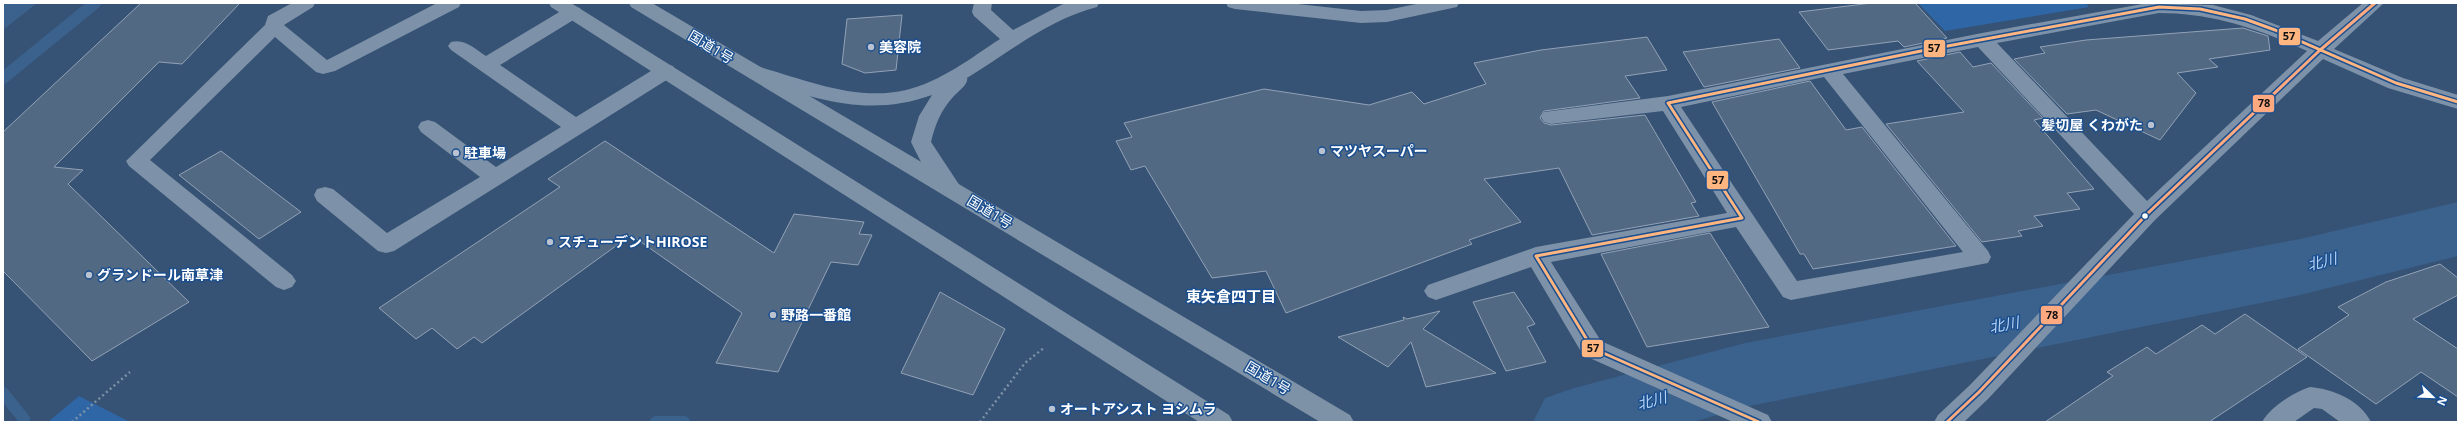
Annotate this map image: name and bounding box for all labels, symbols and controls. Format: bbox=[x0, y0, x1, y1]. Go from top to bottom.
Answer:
street label: 国道1号 bbox=[685, 26, 738, 68]
line badge: 57 bbox=[2278, 27, 2301, 46]
text: 57 bbox=[2283, 28, 2295, 43]
place label: 美容院 bbox=[879, 37, 921, 56]
line badge: 57 bbox=[1923, 39, 1946, 58]
text: 57 bbox=[1928, 40, 1940, 55]
marker: 美容院 bbox=[866, 42, 876, 52]
line badge: 78 bbox=[2252, 94, 2275, 113]
text: 78 bbox=[2258, 95, 2270, 110]
place label: 髪切屋 くわがた bbox=[2041, 115, 2143, 134]
marker: 髪切屋 くわがた bbox=[2146, 120, 2156, 130]
place label: マツヤスーパー bbox=[1330, 141, 1428, 160]
place label: 駐車場 bbox=[464, 143, 506, 162]
marker: マツヤスーパー bbox=[1317, 146, 1327, 156]
marker: 駐車場 bbox=[451, 148, 461, 158]
line badge: 57 bbox=[1706, 170, 1729, 190]
text: 57 bbox=[1712, 172, 1724, 187]
street label: 国道1号 bbox=[964, 191, 1017, 233]
unlabelled marker bbox=[2140, 211, 2150, 221]
place label: スチューデントHIROSE bbox=[558, 232, 707, 251]
marker: スチューデントHIROSE bbox=[545, 237, 555, 247]
water label: 北川 bbox=[2305, 247, 2341, 274]
place label: グランドール南草津 bbox=[97, 265, 223, 284]
marker: グランドール南草津 bbox=[84, 270, 94, 280]
district label: 東矢倉四丁目 bbox=[1186, 286, 1276, 306]
place label: 野路一番館 bbox=[781, 305, 851, 324]
line badge: 78 bbox=[2040, 305, 2063, 325]
text: 78 bbox=[2046, 307, 2058, 322]
marker: 野路一番館 bbox=[768, 310, 778, 320]
water label: 北川 bbox=[1987, 311, 2022, 337]
line badge: 57 bbox=[1581, 339, 1604, 358]
text: 57 bbox=[1587, 340, 1599, 355]
street label: 国道1号 bbox=[1242, 357, 1295, 399]
north arrow bbox=[2413, 377, 2453, 417]
water label: 北川 bbox=[1635, 386, 1671, 414]
text: N bbox=[2434, 394, 2451, 408]
place label: オートアシスト ヨシムラ bbox=[1060, 399, 1216, 418]
marker: オートアシスト ヨシムラ bbox=[1047, 404, 1057, 414]

